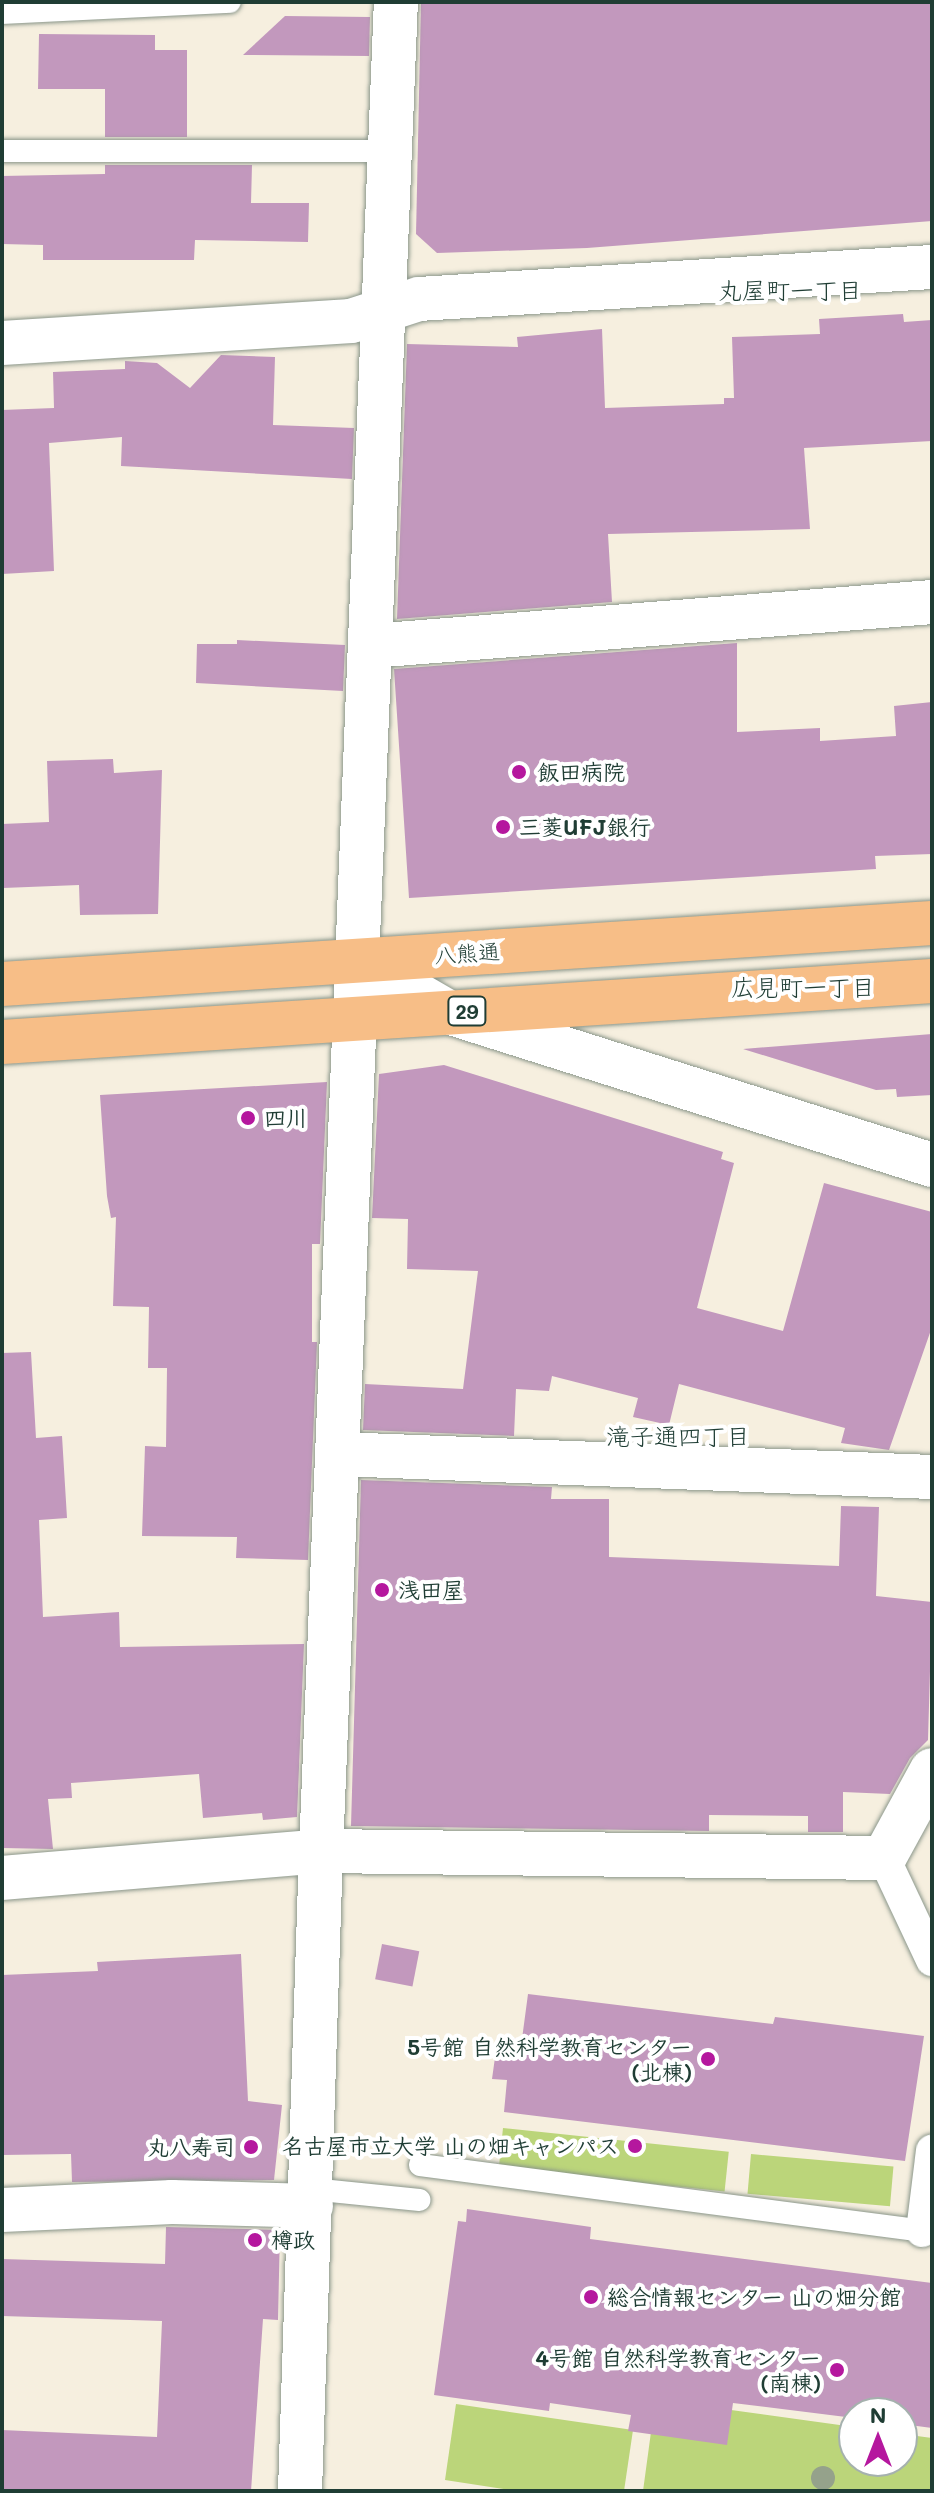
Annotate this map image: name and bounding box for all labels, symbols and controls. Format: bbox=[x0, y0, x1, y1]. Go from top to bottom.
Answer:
district label: 丸屋町一丁目 bbox=[718, 276, 862, 304]
place label: 飯田病院 bbox=[537, 759, 625, 785]
marker: 飯田病院 bbox=[508, 761, 530, 783]
place label: 三菱UFJ銀行 bbox=[519, 814, 651, 840]
marker: 三菱UFJ銀行 bbox=[494, 818, 512, 836]
street label: 八熊通 bbox=[433, 938, 501, 968]
district label: 広見町一丁目 bbox=[731, 973, 875, 1001]
road number: 29 bbox=[447, 995, 487, 1027]
place label: 四川 bbox=[264, 1105, 308, 1131]
marker: 四川 bbox=[239, 1109, 257, 1127]
district label: 滝子通四丁目 bbox=[606, 1422, 750, 1450]
place label: 浅田屋 bbox=[398, 1577, 464, 1603]
marker: 浅田屋 bbox=[373, 1581, 391, 1599]
place label: 5号館 自然科学教育センター (北棟) bbox=[407, 2033, 692, 2084]
marker: 5号館 自然科学教育センター (北棟) bbox=[699, 2050, 717, 2068]
place label: 名古屋市立大学 山の畑キャンパス bbox=[281, 2133, 619, 2159]
place label: 丸八寿司 bbox=[147, 2134, 235, 2160]
marker: 名古屋市立大学 山の畑キャンパス bbox=[626, 2137, 644, 2155]
marker: 丸八寿司 bbox=[242, 2138, 260, 2156]
place label: 樽政 bbox=[271, 2227, 315, 2253]
marker: 樽政 bbox=[246, 2231, 264, 2249]
place label: 総合情報センター 山の畑分館 bbox=[607, 2284, 901, 2310]
marker: 総合情報センター 山の畑分館 bbox=[582, 2288, 600, 2306]
place label: 4号館 自然科学教育センター (南棟) bbox=[535, 2344, 821, 2396]
marker: 4号館 自然科学教育センター (南棟) bbox=[828, 2361, 846, 2379]
north arrow bbox=[838, 2397, 918, 2477]
text: N bbox=[870, 2400, 886, 2429]

